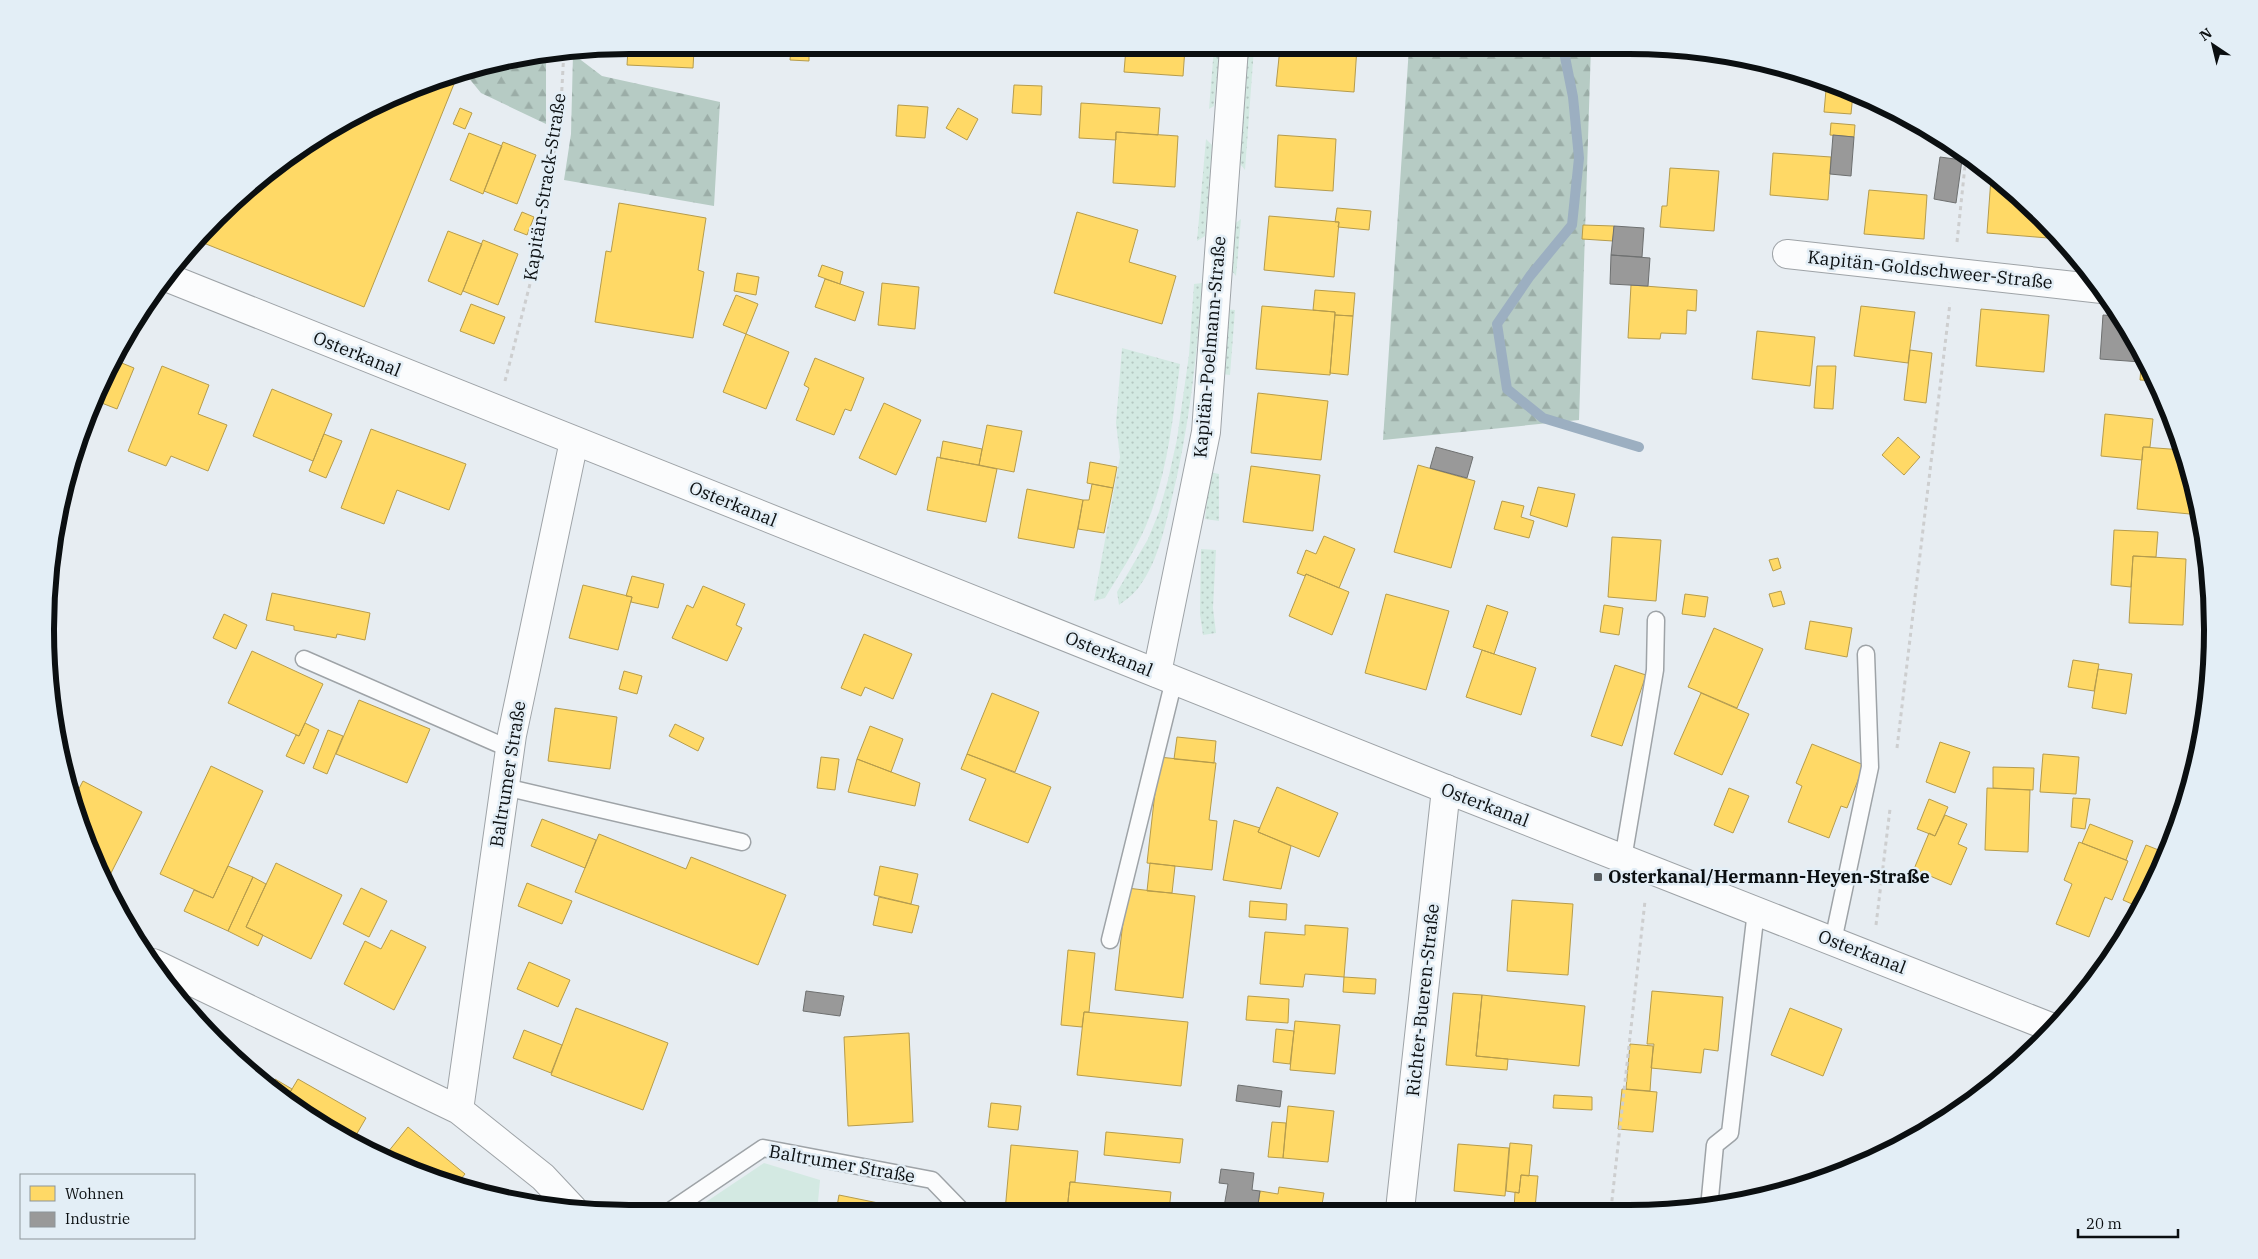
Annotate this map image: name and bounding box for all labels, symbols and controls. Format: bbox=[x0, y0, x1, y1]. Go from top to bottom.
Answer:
north arrow bbox=[2188, 20, 2238, 70]
text: N bbox=[2196, 24, 2215, 45]
street label: Kapitän-Strack-Straße bbox=[518, 91, 571, 283]
street label: Kapitän-Poelmann-Straße bbox=[1188, 235, 1231, 459]
street label: Kapitän-Goldschweer-Straße bbox=[1806, 245, 2054, 294]
street label: Osterkanal bbox=[310, 326, 404, 382]
street label: Osterkanal bbox=[686, 476, 780, 532]
street label: Osterkanal bbox=[1062, 626, 1156, 682]
street label: Baltrumer Straße bbox=[485, 699, 530, 849]
street label: Osterkanal bbox=[1438, 777, 1533, 832]
place label: Osterkanal/Hermann-Heyen-Straße bbox=[1608, 865, 1930, 888]
marker: Osterkanal/Hermann-Heyen-Straße bbox=[1592, 871, 1604, 883]
street label: Richter-Bueren-Straße bbox=[1401, 902, 1444, 1097]
street label: Osterkanal bbox=[1815, 924, 1910, 979]
street label: Baltrumer Straße bbox=[767, 1139, 917, 1188]
legend bbox=[20, 1174, 195, 1239]
text: Wohnen bbox=[65, 1184, 124, 1203]
scale bar bbox=[2078, 1206, 2178, 1238]
text: Industrie bbox=[65, 1209, 130, 1228]
text: 20 m bbox=[2086, 1214, 2122, 1233]

